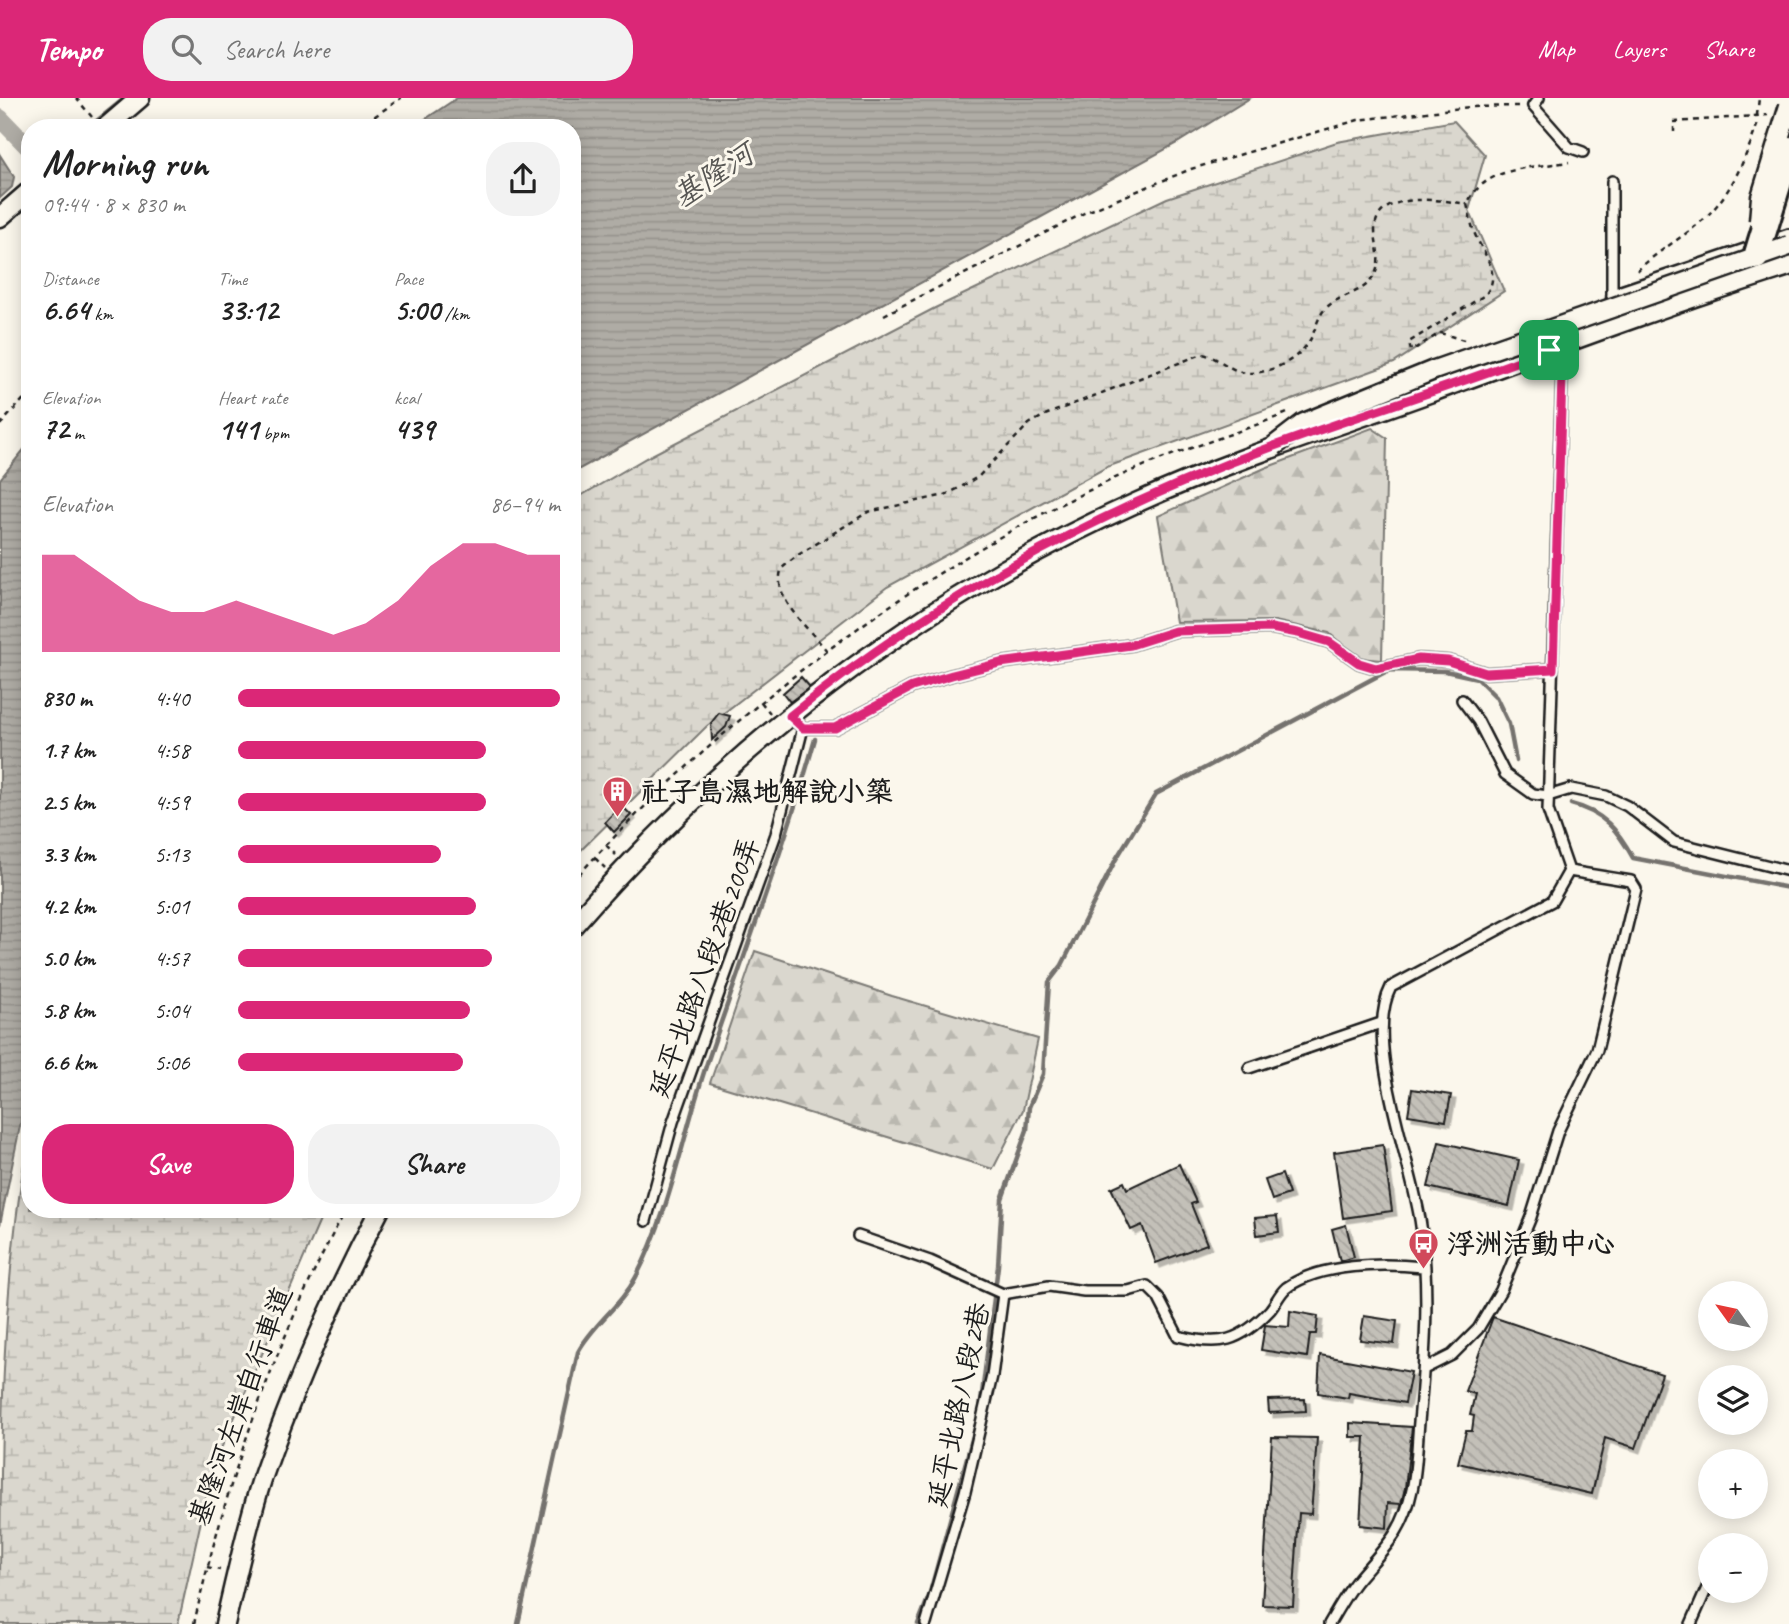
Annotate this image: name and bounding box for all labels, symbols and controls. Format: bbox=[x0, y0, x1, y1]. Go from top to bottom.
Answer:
search box bbox=[143, 18, 633, 81]
text: Tempo bbox=[35, 28, 101, 70]
icon: search bbox=[167, 30, 205, 68]
text: Search here bbox=[223, 33, 329, 66]
text: Map bbox=[1538, 34, 1575, 64]
text: Layers bbox=[1613, 34, 1666, 64]
text: Share bbox=[1704, 34, 1754, 64]
water label: 基隆河 bbox=[665, 132, 765, 215]
text: Morning run bbox=[42, 140, 208, 187]
button: share bbox=[486, 142, 560, 216]
text: 09:44 · 8 × 830 m bbox=[42, 190, 185, 219]
text: Distance bbox=[42, 267, 99, 291]
text: Time bbox=[218, 267, 247, 291]
text: Pace bbox=[394, 267, 423, 291]
text: 6.64 bbox=[42, 291, 90, 329]
text: 33:12 bbox=[218, 291, 278, 329]
text: 5:00 bbox=[394, 291, 440, 329]
text: km bbox=[90, 302, 113, 326]
text: /km bbox=[440, 302, 469, 326]
pin bbox=[1519, 320, 1579, 380]
icon: arrive bbox=[1530, 331, 1568, 369]
text: Elevation bbox=[42, 386, 100, 410]
text: Heart rate bbox=[218, 386, 287, 410]
text: kcal bbox=[394, 386, 419, 410]
text: 72 bbox=[42, 410, 69, 448]
text: 141 bbox=[218, 410, 259, 448]
text: 439 bbox=[394, 410, 434, 448]
text: m bbox=[69, 421, 84, 445]
text: bpm bbox=[259, 421, 289, 445]
text: Elevation bbox=[42, 490, 113, 519]
text: 86–94 m bbox=[490, 490, 560, 519]
text: 830 m bbox=[42, 684, 92, 713]
text: 4:40 bbox=[154, 684, 190, 713]
text: 1.7 km bbox=[42, 736, 95, 765]
text: 4:58 bbox=[154, 736, 190, 765]
building icon: 社子島濕地解說小築 bbox=[601, 774, 635, 818]
place label: 社子島濕地解說小築 bbox=[641, 774, 893, 809]
text: 2.5 km bbox=[42, 788, 95, 817]
text: 4:59 bbox=[154, 788, 190, 817]
street label: 延平北路八段2巷200弄 bbox=[641, 832, 767, 1102]
text: 3.3 km bbox=[42, 840, 96, 869]
text: 5:13 bbox=[154, 840, 190, 869]
text: 4.2 km bbox=[42, 892, 96, 921]
text: 5:01 bbox=[154, 892, 190, 921]
text: 5.0 km bbox=[42, 944, 95, 973]
text: 4:57 bbox=[154, 944, 190, 973]
text: 5.8 km bbox=[42, 996, 95, 1025]
text: 5:04 bbox=[154, 996, 190, 1025]
text: 6.6 km bbox=[42, 1048, 96, 1077]
text: 5:06 bbox=[154, 1048, 190, 1077]
button: Save bbox=[42, 1124, 294, 1204]
button: Share bbox=[308, 1124, 560, 1204]
bus stop icon: 浮洲活動中心 bbox=[1407, 1226, 1441, 1270]
place label: 浮洲活動中心 bbox=[1447, 1226, 1615, 1261]
north arrow bbox=[1698, 1281, 1768, 1351]
map controls bbox=[1698, 1281, 1768, 1603]
street label: 基隆河左岸自行車道 bbox=[180, 1282, 300, 1530]
street label: 延平北路八段2巷 bbox=[919, 1298, 997, 1511]
button: layers bbox=[1698, 1365, 1768, 1435]
button: + bbox=[1698, 1449, 1768, 1519]
button: − bbox=[1698, 1533, 1768, 1603]

